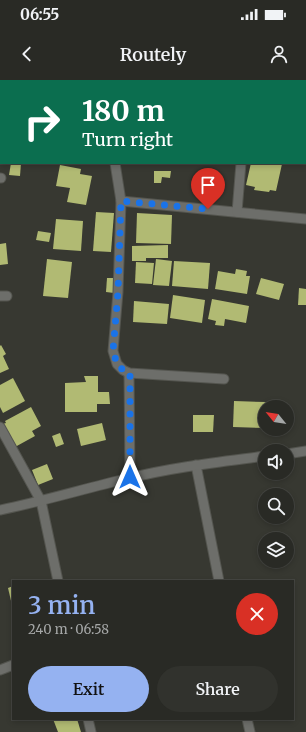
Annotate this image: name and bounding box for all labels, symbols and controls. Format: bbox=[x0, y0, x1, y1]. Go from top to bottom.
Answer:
text: 06:55 bbox=[20, 5, 59, 24]
icon: back bbox=[16, 43, 38, 65]
text: Routely bbox=[120, 43, 186, 66]
icon: person bbox=[268, 43, 290, 65]
text: 180 m bbox=[82, 93, 165, 129]
icon: right bbox=[16, 96, 68, 148]
text: Turn right bbox=[82, 128, 173, 151]
pin bbox=[191, 168, 225, 209]
icon: arrive bbox=[197, 174, 219, 196]
north arrow bbox=[258, 400, 294, 436]
map controls bbox=[258, 400, 294, 568]
button: sound bbox=[258, 444, 294, 480]
position arrow bbox=[109, 456, 151, 498]
button: search bbox=[258, 488, 294, 524]
button: layers bbox=[258, 532, 294, 568]
text: 3 min bbox=[28, 590, 95, 621]
button: close bbox=[236, 593, 278, 635]
text: 240 m · 06:58 bbox=[28, 621, 109, 638]
button: Exit bbox=[28, 666, 149, 712]
button: Share bbox=[157, 666, 278, 712]

